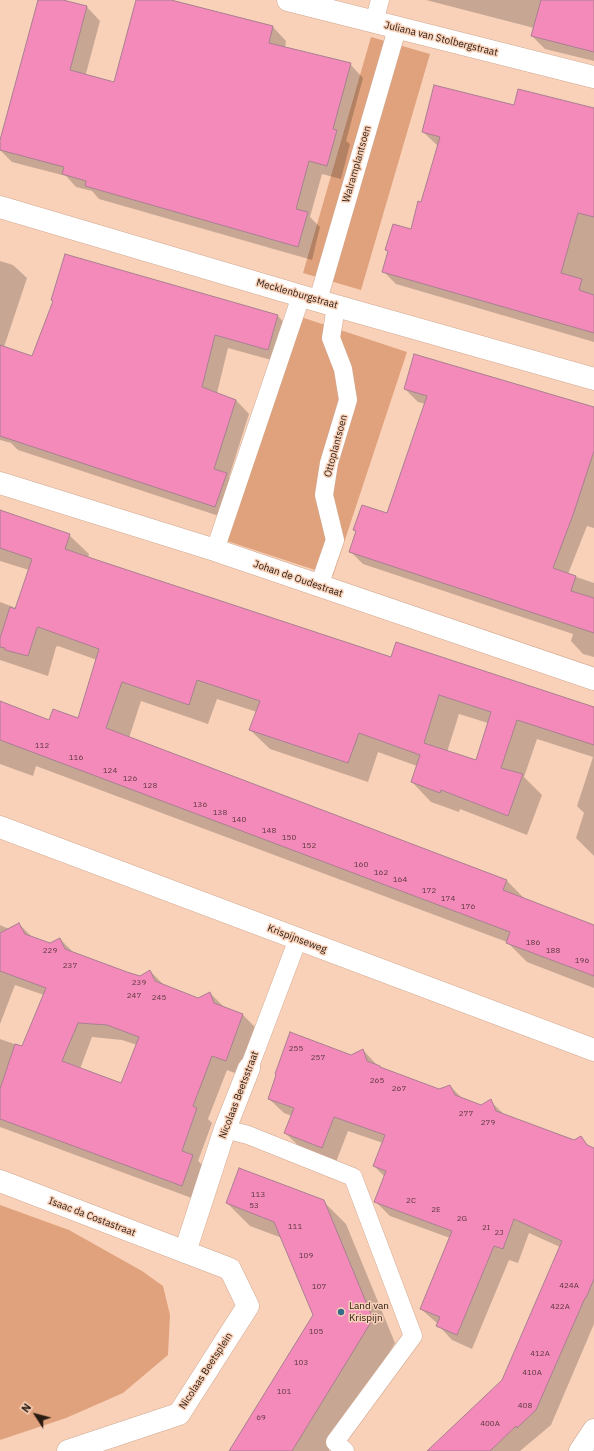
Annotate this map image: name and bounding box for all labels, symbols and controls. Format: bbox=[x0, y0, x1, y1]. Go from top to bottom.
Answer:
street label: Juliana van Stolbergstraat bbox=[383, 19, 499, 59]
street label: Walramplantsoen bbox=[340, 124, 374, 204]
street label: Mecklenburgstraat bbox=[255, 277, 339, 311]
street label: Ottoplantsoen bbox=[322, 413, 350, 479]
street label: Johan de Oudestraat bbox=[252, 558, 344, 600]
house number: 112 bbox=[35, 741, 49, 751]
house number: 116 bbox=[69, 753, 83, 763]
house number: 124 bbox=[103, 766, 117, 776]
house number: 126 bbox=[123, 774, 137, 784]
house number: 128 bbox=[143, 781, 157, 791]
house number: 136 bbox=[193, 800, 207, 810]
house number: 138 bbox=[213, 808, 227, 818]
house number: 140 bbox=[232, 815, 246, 825]
house number: 148 bbox=[262, 826, 276, 836]
house number: 150 bbox=[282, 833, 296, 843]
house number: 152 bbox=[302, 841, 316, 851]
house number: 160 bbox=[354, 860, 368, 870]
house number: 162 bbox=[374, 868, 388, 878]
house number: 164 bbox=[393, 875, 407, 885]
house number: 172 bbox=[422, 886, 436, 896]
house number: 174 bbox=[441, 894, 455, 904]
house number: 176 bbox=[461, 902, 475, 912]
street label: Krispijnseweg bbox=[266, 922, 328, 956]
house number: 186 bbox=[526, 938, 540, 948]
house number: 229 bbox=[43, 946, 57, 956]
house number: 188 bbox=[546, 946, 560, 956]
house number: 196 bbox=[575, 956, 589, 966]
house number: 237 bbox=[63, 961, 77, 971]
house number: 239 bbox=[132, 978, 146, 988]
house number: 247 bbox=[127, 991, 141, 1001]
house number: 245 bbox=[152, 993, 166, 1003]
house number: 255 bbox=[289, 1044, 303, 1054]
street label: Nicolaas Beetsstraat bbox=[217, 1050, 261, 1140]
house number: 257 bbox=[311, 1053, 325, 1063]
house number: 265 bbox=[370, 1076, 384, 1086]
house number: 267 bbox=[392, 1084, 406, 1094]
house number: 277 bbox=[459, 1109, 473, 1119]
house number: 279 bbox=[481, 1118, 495, 1128]
house number: 113 bbox=[251, 1190, 265, 1200]
street label: Isaac da Costastraat bbox=[47, 1195, 137, 1239]
house number: 2C bbox=[406, 1196, 416, 1206]
house number: 53 bbox=[249, 1201, 259, 1211]
house number: 2E bbox=[431, 1205, 441, 1215]
house number: 2G bbox=[457, 1214, 467, 1224]
house number: 111 bbox=[288, 1222, 302, 1232]
house number: 2I bbox=[482, 1223, 490, 1233]
house number: 2J bbox=[495, 1228, 503, 1238]
house number: 109 bbox=[299, 1251, 313, 1261]
house number: 424A bbox=[559, 1281, 579, 1291]
house number: 107 bbox=[312, 1282, 326, 1292]
place label: Land van Krispijn bbox=[349, 1300, 389, 1324]
house number: 422A bbox=[550, 1302, 570, 1312]
marker: Land van Krispijn bbox=[336, 1307, 346, 1317]
house number: 105 bbox=[309, 1327, 323, 1337]
street label: Nicolaas Beetsplein bbox=[177, 1330, 235, 1412]
house number: 412A bbox=[530, 1349, 550, 1359]
house number: 103 bbox=[294, 1358, 308, 1368]
house number: 410A bbox=[522, 1368, 542, 1378]
house number: 101 bbox=[277, 1387, 291, 1397]
north arrow bbox=[16, 1395, 56, 1435]
text: N bbox=[18, 1401, 34, 1415]
house number: 408 bbox=[518, 1401, 532, 1411]
house number: 69 bbox=[256, 1413, 266, 1423]
house number: 400A bbox=[480, 1419, 500, 1429]

